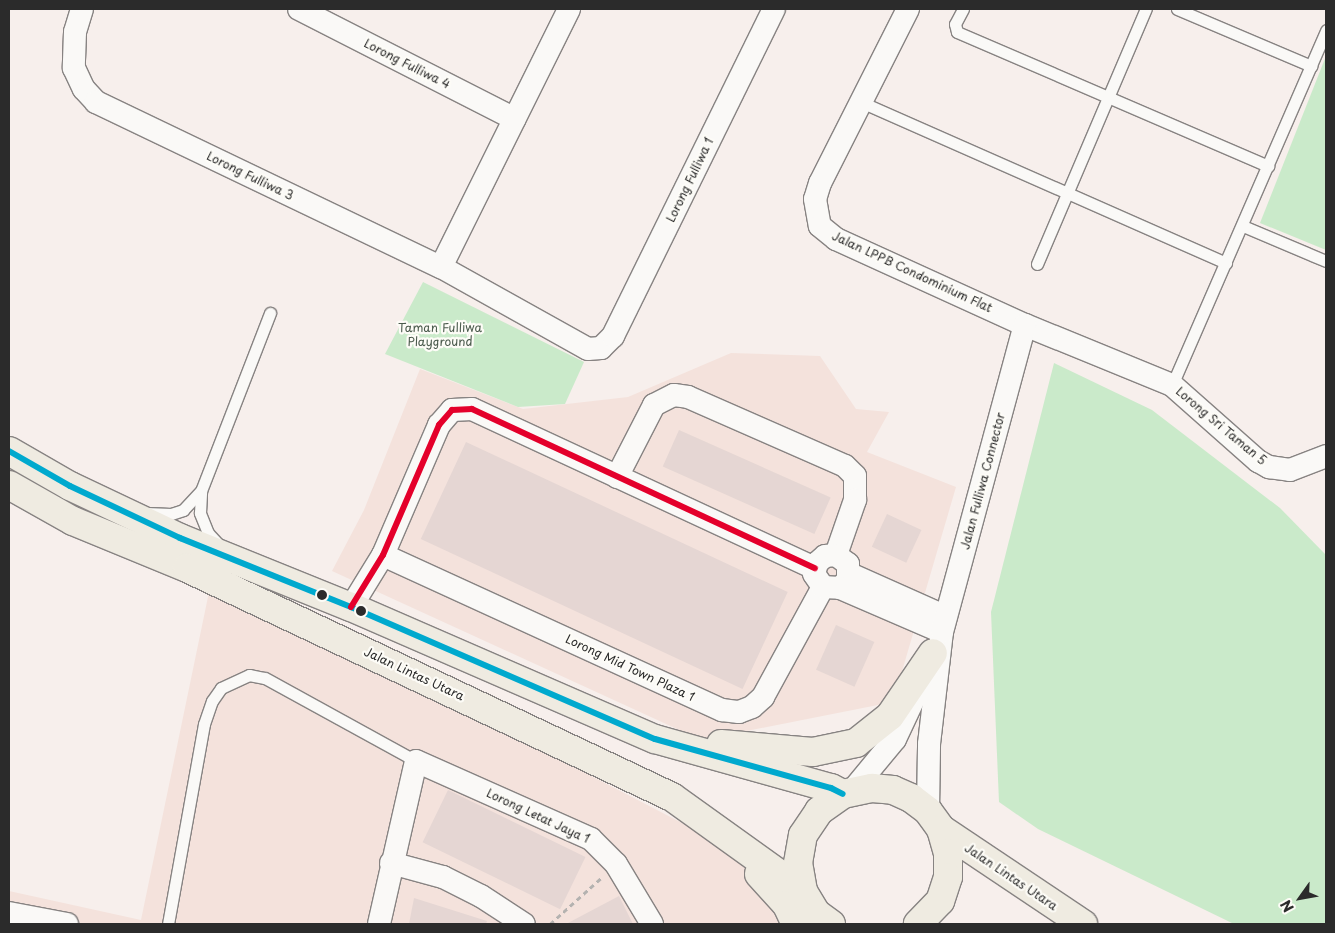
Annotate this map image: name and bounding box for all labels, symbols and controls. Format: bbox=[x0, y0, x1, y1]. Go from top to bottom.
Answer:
street label: Lorong Fulliwa 4 bbox=[362, 36, 452, 92]
street label: Lorong Fulliwa 1 bbox=[663, 136, 717, 224]
street label: Lorong Fulliwa 3 bbox=[205, 149, 295, 203]
street label: Jalan LPPB Condominium Flat bbox=[830, 229, 994, 315]
park label: Taman Fulliwa Playground bbox=[398, 321, 482, 349]
street label: Lorong Sri Taman 5 bbox=[1173, 384, 1269, 468]
street label: Jalan Fulliwa Connector bbox=[958, 411, 1008, 551]
unlabelled marker bbox=[317, 590, 327, 600]
unlabelled marker bbox=[356, 606, 366, 616]
street label: Lorong Mid Town Plaza 1 bbox=[563, 632, 697, 704]
street label: Jalan Lintas Utara bbox=[362, 644, 466, 704]
street label: Lorong Letat Jaya 1 bbox=[484, 786, 592, 846]
street label: Jalan Lintas Utara bbox=[962, 841, 1060, 913]
north arrow bbox=[1275, 873, 1325, 923]
text: N bbox=[1275, 896, 1299, 916]

